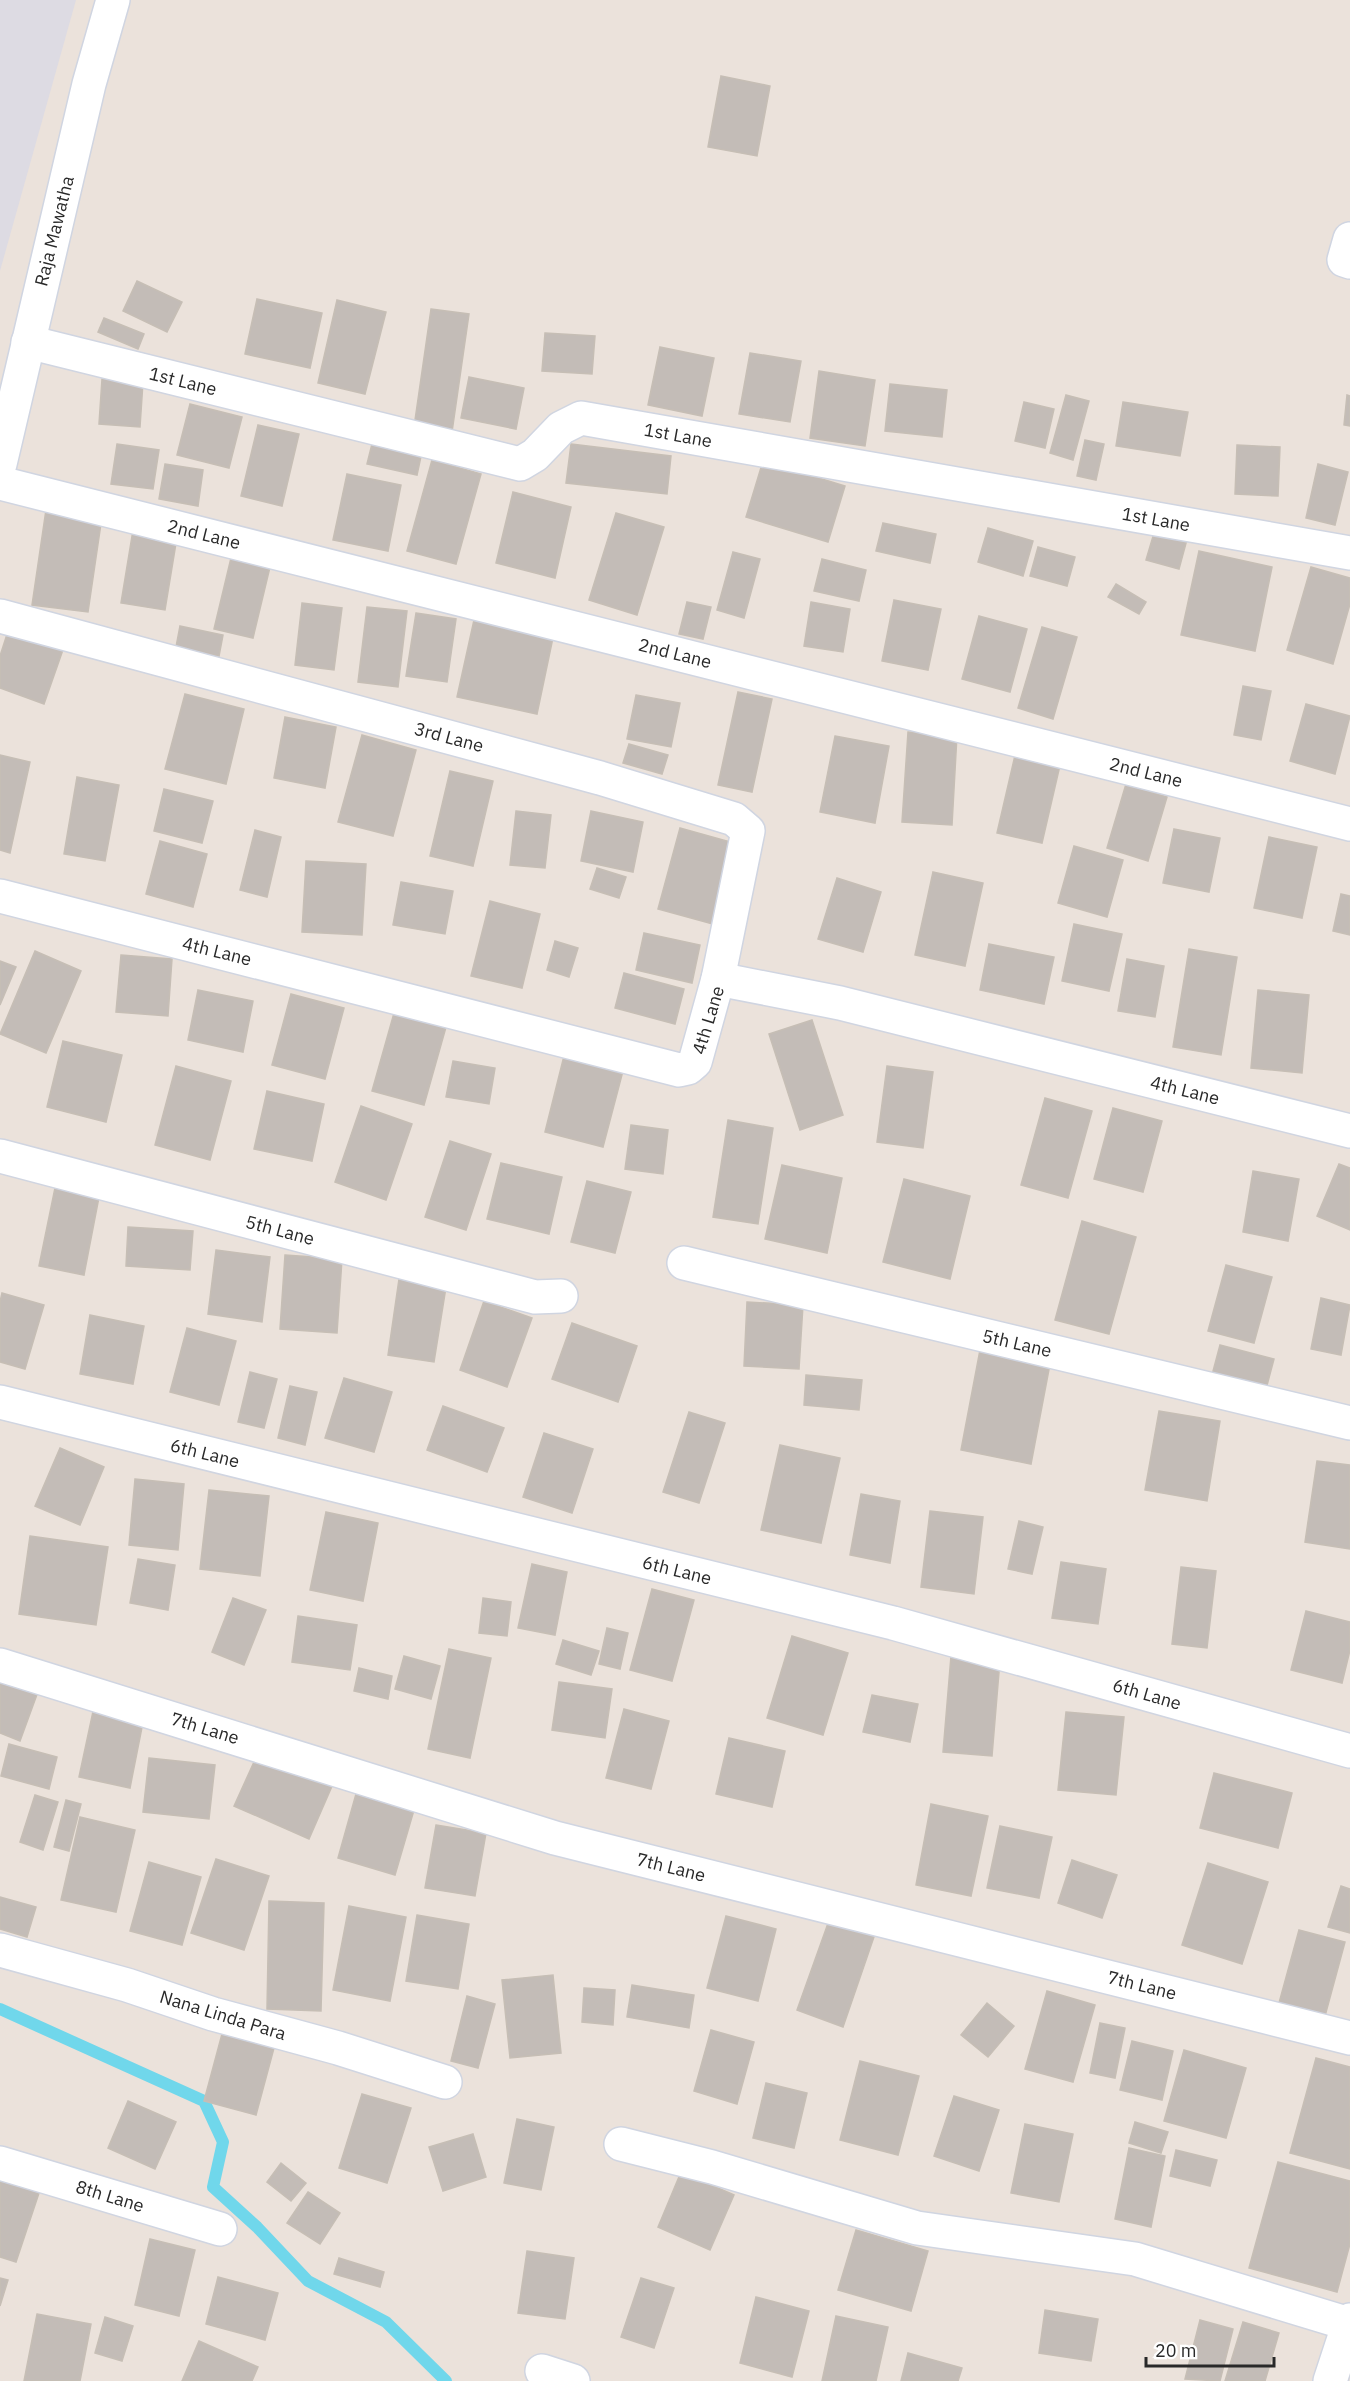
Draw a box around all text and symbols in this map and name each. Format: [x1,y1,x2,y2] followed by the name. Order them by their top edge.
[29,173,79,289] street label: Raja Mawatha
[147,362,219,400] street label: 1st Lane
[642,418,714,452] street label: 1st Lane
[1120,502,1192,536] street label: 1st Lane
[165,514,243,554] street label: 2nd Lane
[636,633,714,673] street label: 2nd Lane
[412,717,486,757] street label: 3rd Lane
[1107,752,1185,792] street label: 2nd Lane
[180,931,254,971] street label: 4th Lane
[687,983,729,1057] street label: 4th Lane
[1148,1070,1222,1110] street label: 4th Lane
[243,1210,317,1250] street label: 5th Lane
[980,1324,1054,1362] street label: 5th Lane
[168,1433,242,1473] street label: 6th Lane
[640,1550,714,1590] street label: 6th Lane
[1110,1673,1184,1715] street label: 6th Lane
[168,1707,242,1749] street label: 7th Lane
[634,1847,708,1887] street label: 7th Lane
[1105,1965,1179,2005] street label: 7th Lane
[157,1985,289,2045] street label: Nana Linda Para
[73,2175,147,2217] street label: 8th Lane
[1146,2330,1274,2368] scale bar
[1155,2339,1197,2362] text: 20 m

